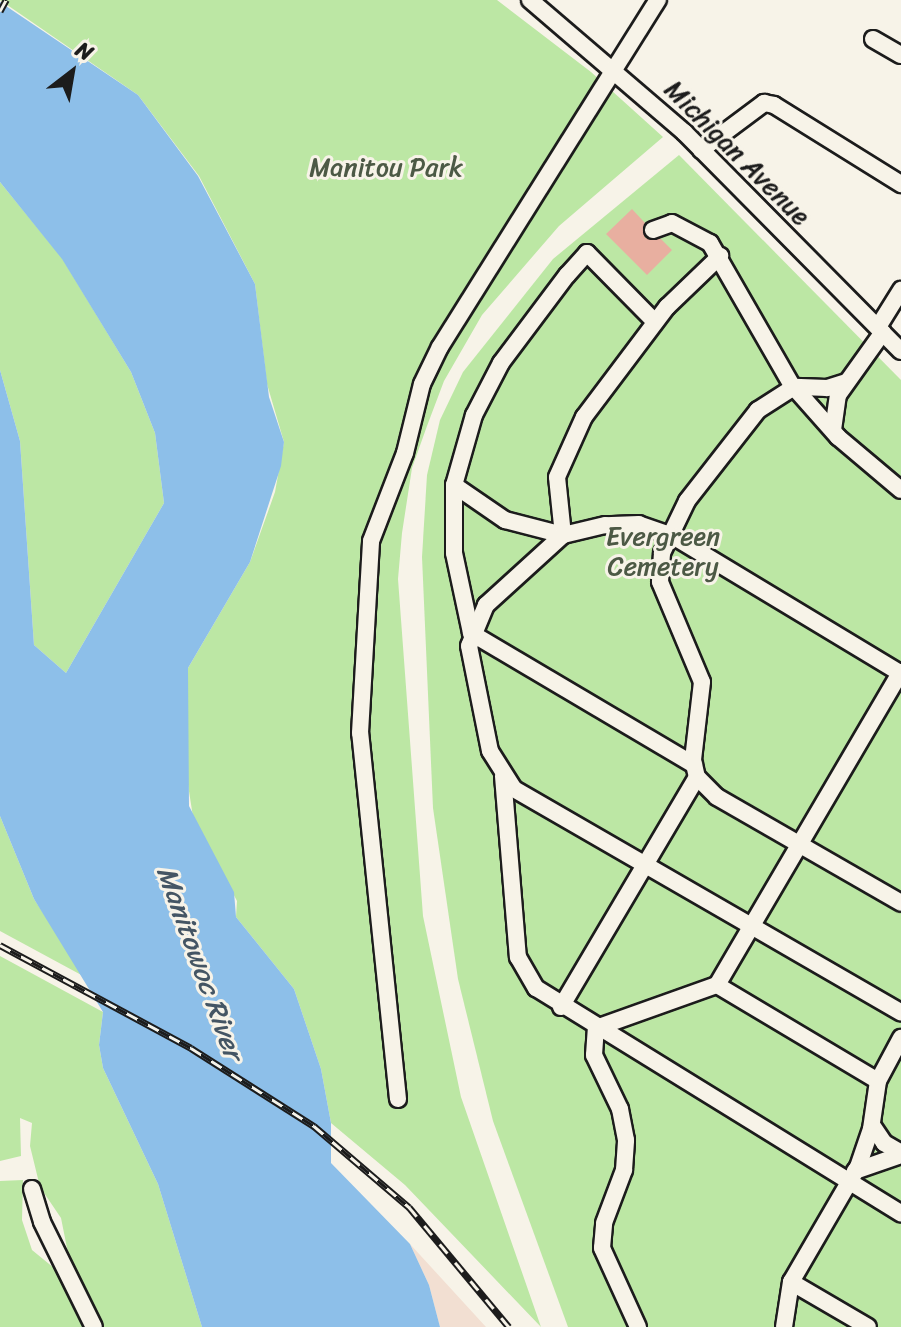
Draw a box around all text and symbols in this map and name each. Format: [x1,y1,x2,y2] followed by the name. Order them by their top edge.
[68,30,101,72] text: N
[32,32,112,112] north arrow
[658,74,816,232] street label: Michigan Avenue
[309,152,463,184] park label: Manitou Park
[606,521,720,582] park label: Evergreen Cemetery
[149,861,251,1065] water label: Manitowoc River

